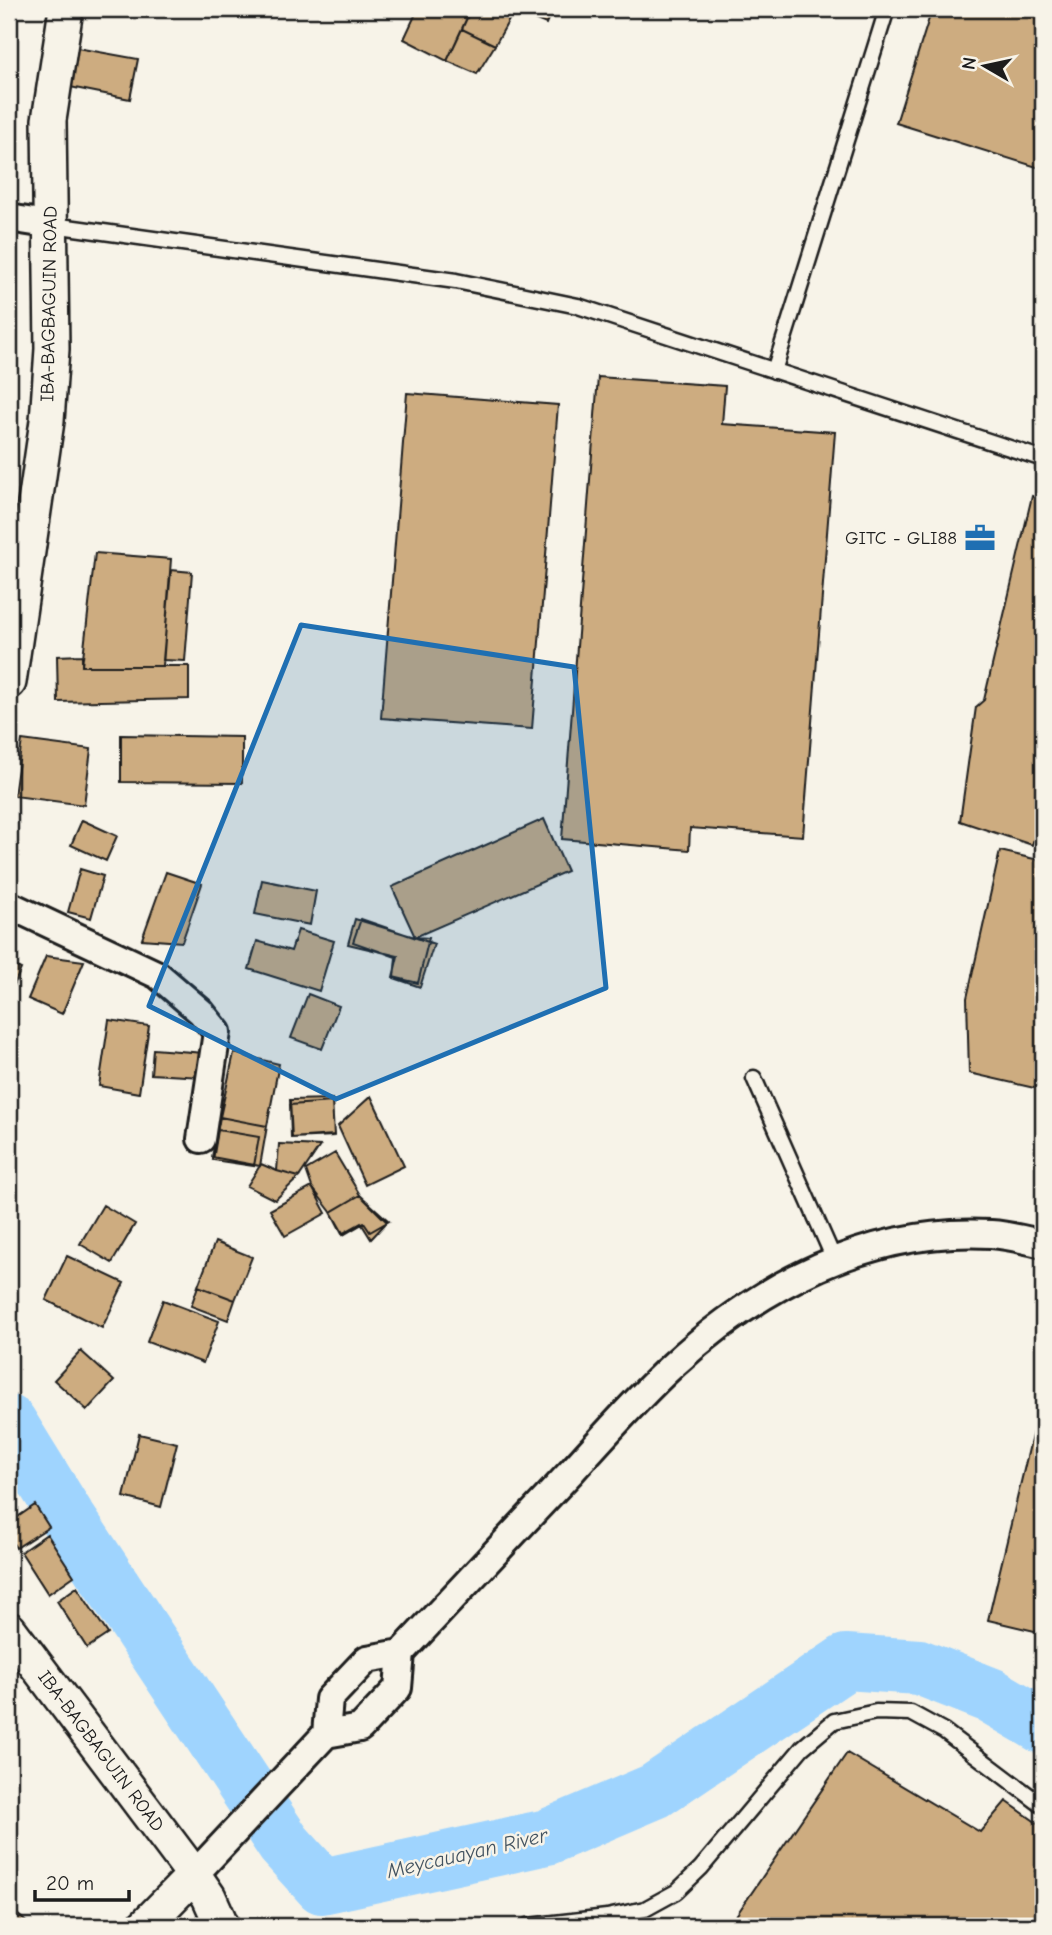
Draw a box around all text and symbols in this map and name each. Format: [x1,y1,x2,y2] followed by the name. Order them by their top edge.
[950,32,1020,102] north arrow
[957,56,981,71] text: N
[36,206,62,402] street label: IBA-BAGBAGUIN ROAD
[963,521,997,555] office icon: GITC - GLI88
[845,527,957,549] place label: GITC - GLI88
[33,1666,169,1836] street label: IBA-BAGBAGUIN ROAD
[383,1822,551,1883] water label: Meycauayan River
[35,1858,130,1902] scale bar
[46,1871,94,1895] text: 20 m

